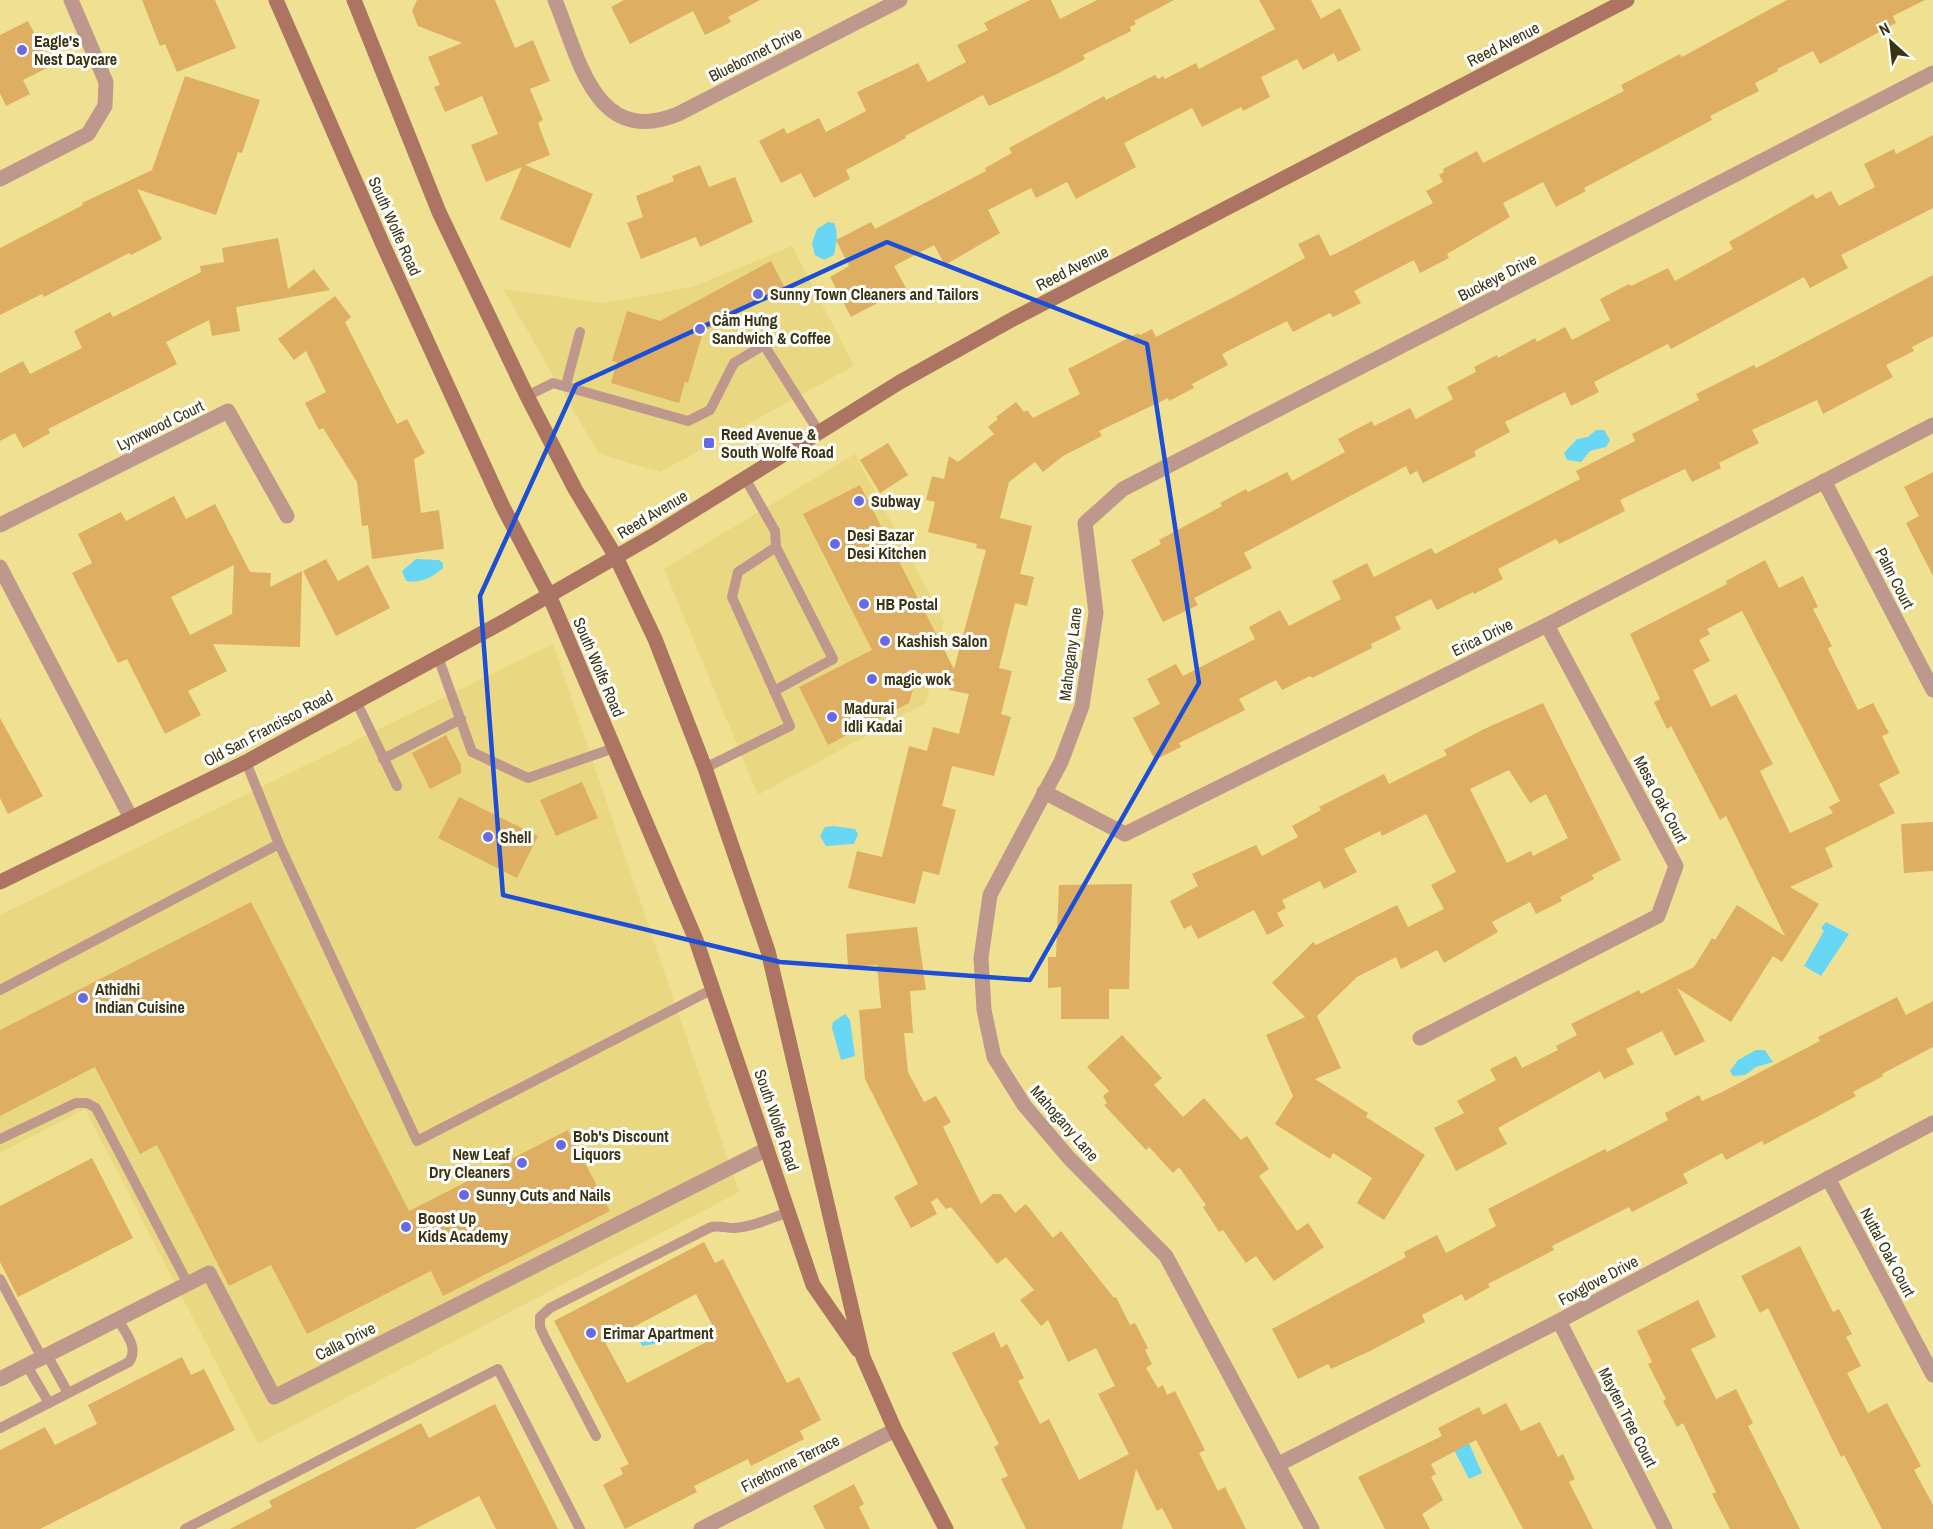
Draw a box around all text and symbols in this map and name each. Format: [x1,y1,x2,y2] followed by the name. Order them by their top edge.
[1861,12,1921,72] north arrow
[1463,16,1543,72] street label: Reed Avenue
[1875,17,1893,41] text: N
[705,21,805,87] street label: Bluebonnet Drive
[34,30,117,70] place label: Eagle's Nest Daycare
[15,43,29,57] marker: Eagle's Nest Daycare
[363,173,427,279] street label: South Wolfe Road
[1032,240,1112,296] street label: Reed Avenue
[1454,248,1540,306] street label: Buckeye Drive
[770,283,979,305] place label: Sunny Town Cleaners and Tailors
[751,287,765,301] marker: Sunny Town Cleaners and Tailors
[712,309,831,349] place label: Cẩm Hưng Sandwich & Coffee
[693,322,707,336] marker: Cẩm Hưng Sandwich & Coffee
[113,394,208,456] street label: Lynxwood Court
[721,423,834,463] place label: Reed Avenue & South Wolfe Road
[702,436,716,450] marker: Reed Avenue & South Wolfe Road
[613,484,691,544] street label: Reed Avenue
[871,490,921,512] place label: Subway
[852,494,866,508] marker: Subway
[847,524,926,564] place label: Desi Bazar Desi Kitchen
[828,537,842,551] marker: Desi Bazar Desi Kitchen
[1870,544,1920,613] street label: Palm Court
[876,593,938,615] place label: HB Postal
[857,597,871,611] marker: HB Postal
[1053,606,1087,702] street label: Mahogany Lane
[1448,613,1516,661] street label: Erica Drive
[568,614,630,720] street label: South Wolfe Road
[897,630,987,652] place label: Kashish Salon
[878,634,892,648] marker: Kashish Salon
[884,668,952,690] place label: magic wok
[865,672,879,686] marker: magic wok
[199,685,337,771] street label: Old San Francisco Road
[844,697,902,737] place label: Madurai Idli Kadai
[825,710,839,724] marker: Madurai Idli Kadai
[1629,752,1693,847] street label: Mesa Oak Court
[500,826,531,848] place label: Shell
[481,830,495,844] marker: Shell
[95,978,185,1018] place label: Athidhi Indian Cuisine
[76,991,90,1005] marker: Athidhi Indian Cuisine
[749,1066,805,1174] street label: South Wolfe Road
[1026,1080,1104,1166] street label: Mahogany Lane
[573,1125,669,1165] place label: Bob's Discount Liquors
[554,1138,568,1152] marker: Bob's Discount Liquors
[429,1143,511,1183] place label: New Leaf Dry Cleaners
[515,1156,529,1170] marker: New Leaf Dry Cleaners
[476,1184,611,1206] place label: Sunny Cuts and Nails
[457,1188,471,1202] marker: Sunny Cuts and Nails
[1855,1204,1921,1301] street label: Nuttal Oak Court
[418,1207,509,1247] place label: Boost Up Kids Academy
[399,1220,413,1234] marker: Boost Up Kids Academy
[1554,1250,1642,1310] street label: Foxglove Drive
[311,1316,379,1366] street label: Calla Drive
[603,1322,714,1344] place label: Erimar Apartment
[584,1326,598,1340] marker: Erimar Apartment
[1594,1364,1663,1471] street label: Mayten Tree Court
[737,1429,843,1497] street label: Firethorne Terrace

